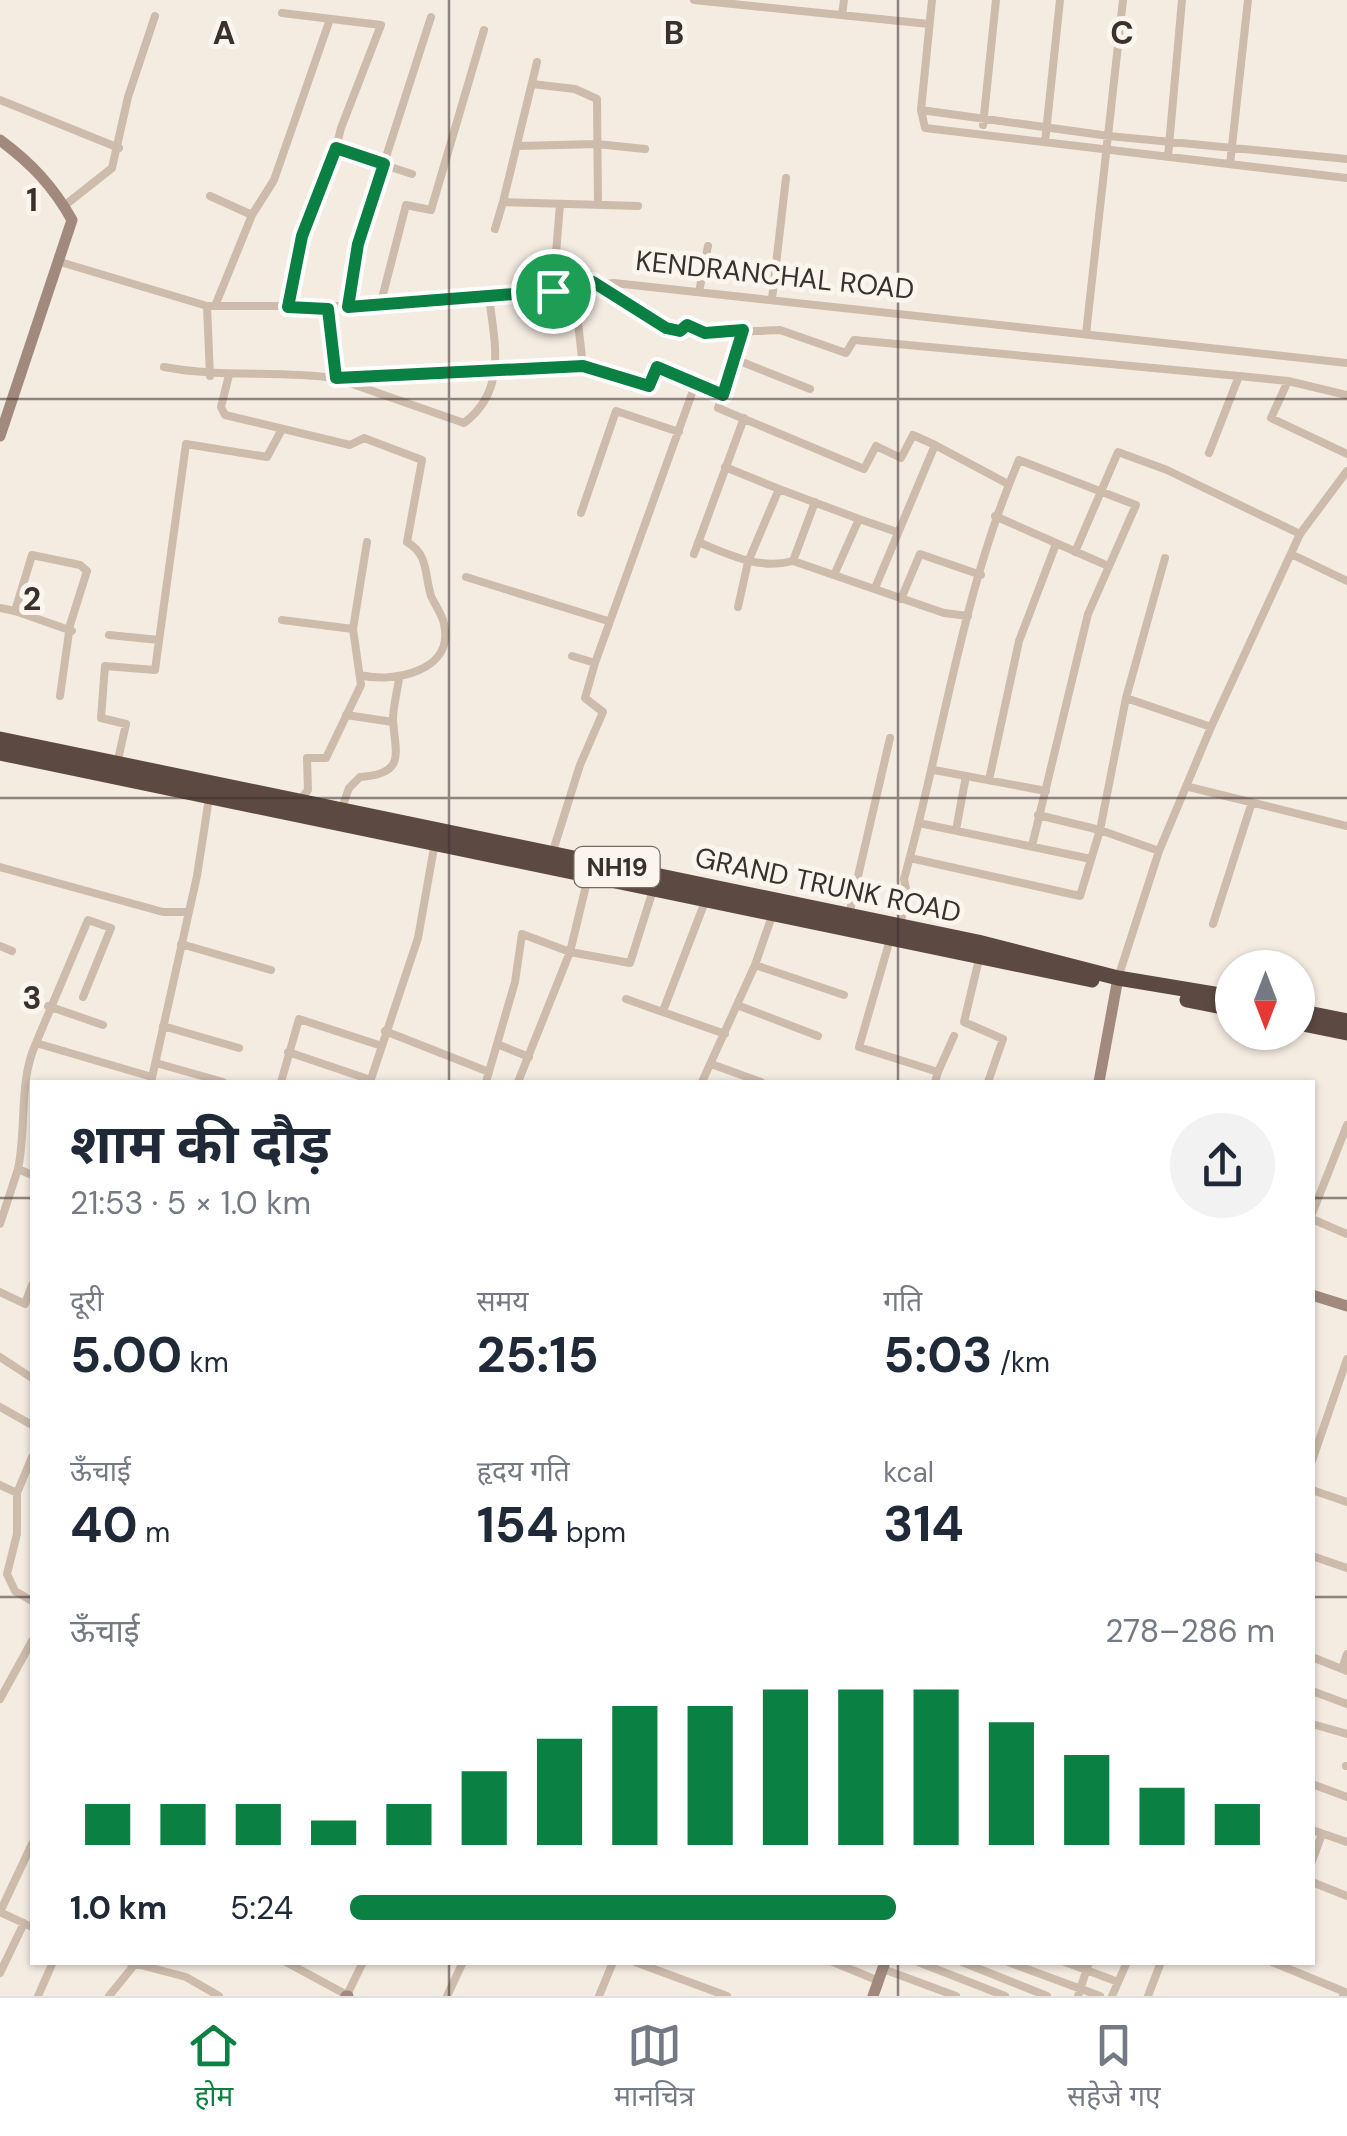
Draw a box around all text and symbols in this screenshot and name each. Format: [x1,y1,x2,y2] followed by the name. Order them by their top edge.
[213,12,235,54] text: A
[664,12,684,54] text: B
[1110,12,1134,54] text: C
[26,179,38,221] text: 1
[634,242,916,308] street label: KENDRANCHAL ROAD
[511,249,596,334] pin
[526,264,581,319] icon: arrive
[23,578,41,620] text: 2
[692,839,964,931] street label: GRAND TRUNK ROAD
[574,847,660,887] road number: NH19
[1215,950,1315,1050] north arrow
[1215,950,1315,1050] map controls
[22,977,42,1019] text: 3
[70,1108,330,1180] text: शाम की दौड़
[1170,1113,1275,1218] button: share
[70,1182,311,1224] text: 21:53 · 5 × 1.0 km
[70,1283,104,1320] text: दूरी
[477,1283,529,1320] text: समय
[883,1283,922,1320] text: गति
[70,1322,182,1388] text: 5.00
[477,1322,599,1388] text: 25:15
[883,1322,992,1388] text: 5:03
[182,1344,229,1381] text: km
[992,1344,1050,1381] text: /km
[70,1453,131,1490] text: ऊँचाई
[477,1453,570,1490] text: हृदय गति
[883,1454,934,1491] text: kcal
[883,1491,964,1557] text: 314
[70,1492,138,1558] text: 40
[477,1492,558,1558] text: 154
[138,1514,170,1551] text: m
[558,1514,626,1551] text: bpm
[70,1610,139,1652] text: ऊँचाई
[1105,1610,1275,1652] text: 278–286 m
[70,1887,167,1929] text: 1.0 km
[230,1887,293,1929] text: 5:24
[186,2018,241,2117] tab: होम
[614,2018,694,2117] tab: मानचित्र
[1067,2018,1161,2117] tab: सहेजे गए

